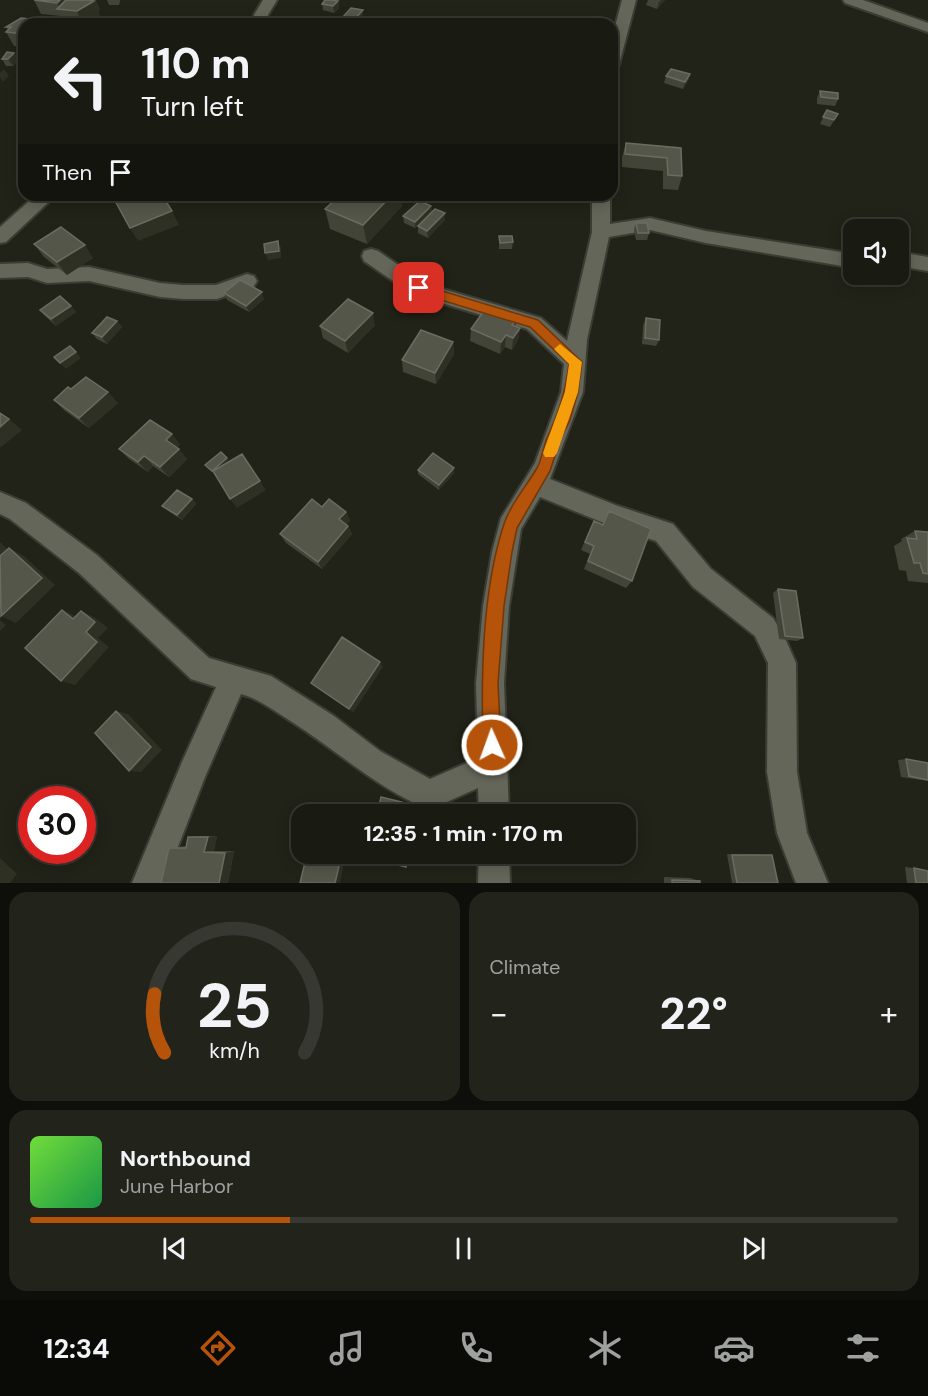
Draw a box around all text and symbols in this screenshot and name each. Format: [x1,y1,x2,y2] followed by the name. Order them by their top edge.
[141,36,251,91] text: 110 m
[42,42,120,120] icon: left
[141,89,244,124] text: Turn left
[104,156,137,189] icon: arrive
[42,158,92,187] text: Then
[843,219,909,285] map controls
[843,219,909,285] button: sound
[393,262,444,313] pin
[402,271,435,304] icon: arrive
[460,713,524,777] position arrow
[18,786,96,864] speed limit sign: 30
[364,819,563,848] text: 12:35 · 1 min · 170 m
[490,954,560,980] text: Climate
[197,965,272,1046] text: 25
[660,984,728,1043] text: 22°
[490,992,508,1035] text: −
[880,992,898,1035] text: +
[209,1038,260,1066] text: km/h
[120,1144,251,1173] text: Northbound
[120,1173,233,1199] text: June Harbor
[158,1232,191,1265] icon: previous
[447,1232,480,1265] icon: pause
[737,1232,770,1265] icon: next
[197,1327,239,1369] icon: directions
[326,1327,368,1369] icon: music
[455,1327,497,1369] icon: phone
[584,1327,626,1369] icon: climate
[713,1327,755,1369] icon: car
[842,1327,884,1369] icon: filters
[44,1331,110,1366] text: 12:34

